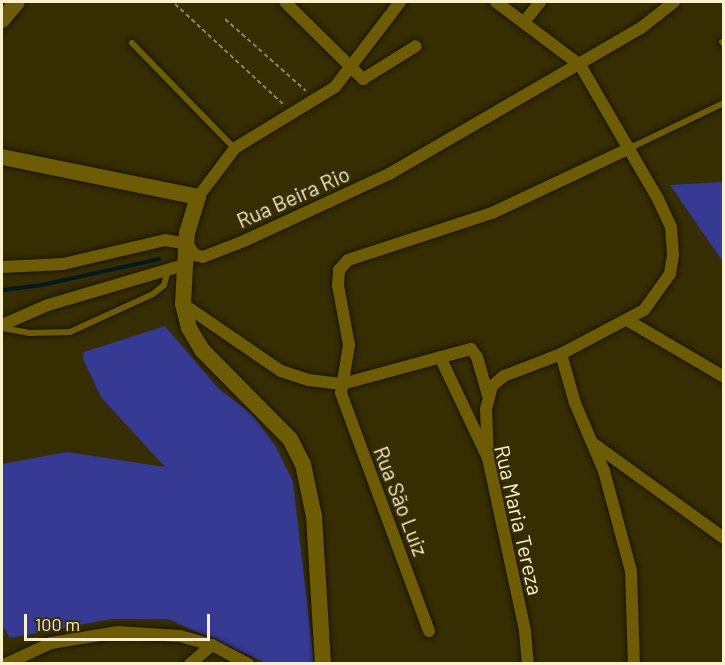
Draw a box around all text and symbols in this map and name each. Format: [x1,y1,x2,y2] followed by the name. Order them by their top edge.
[233,161,353,233] street label: Rua Beira Rio
[369,443,433,559] street label: Rua São Luiz
[489,443,549,597] street label: Rua Maria Tereza
[27,602,213,640] scale bar
[35,613,80,635] text: 100 m

